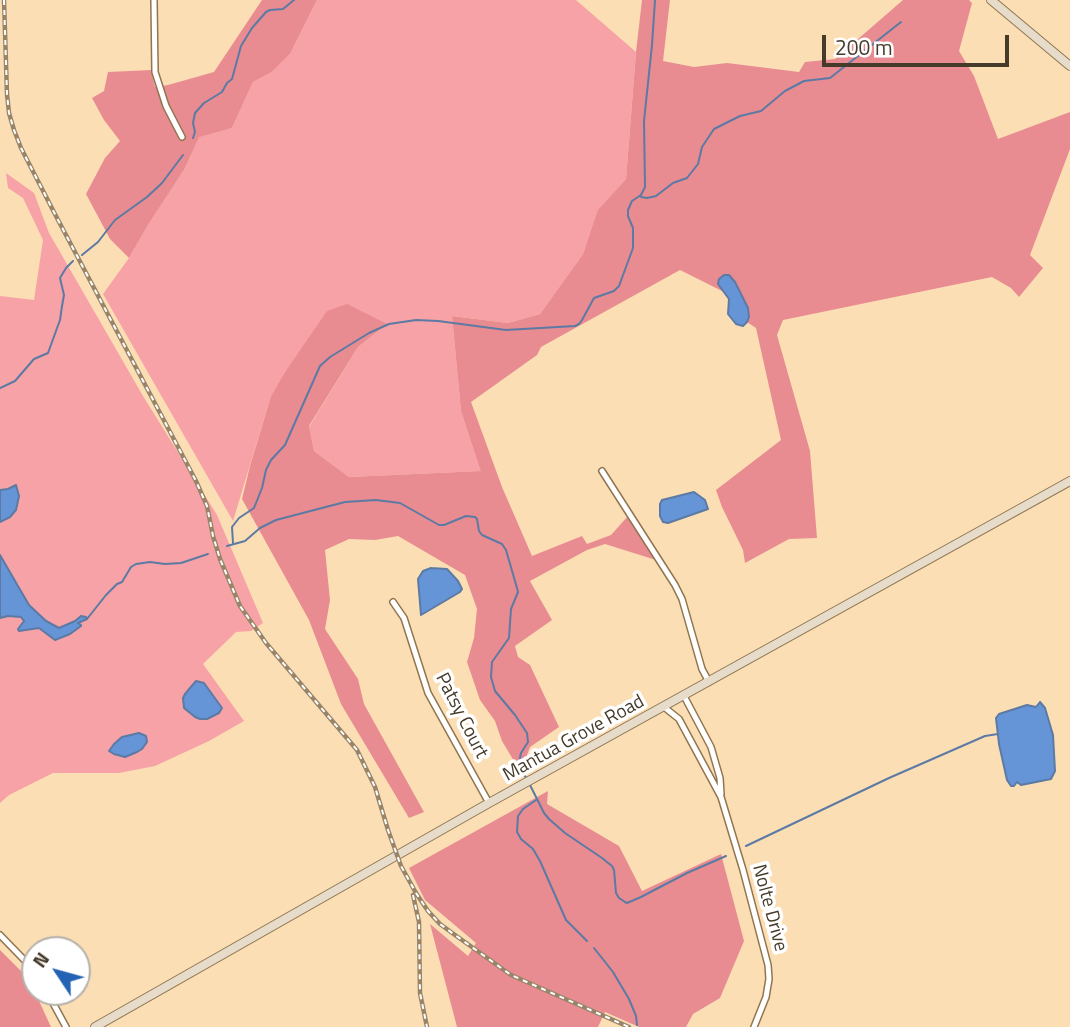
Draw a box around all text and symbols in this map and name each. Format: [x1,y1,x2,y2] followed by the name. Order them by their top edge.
[825,21,1012,65] scale bar
[835,31,892,63] text: 200 m
[430,669,492,763] street label: Patsy Court
[499,691,649,787] street label: Mantua Grove Road
[746,862,792,954] street label: Nolte Drive
[21,936,91,1006] north arrow
[25,946,56,973] text: N

